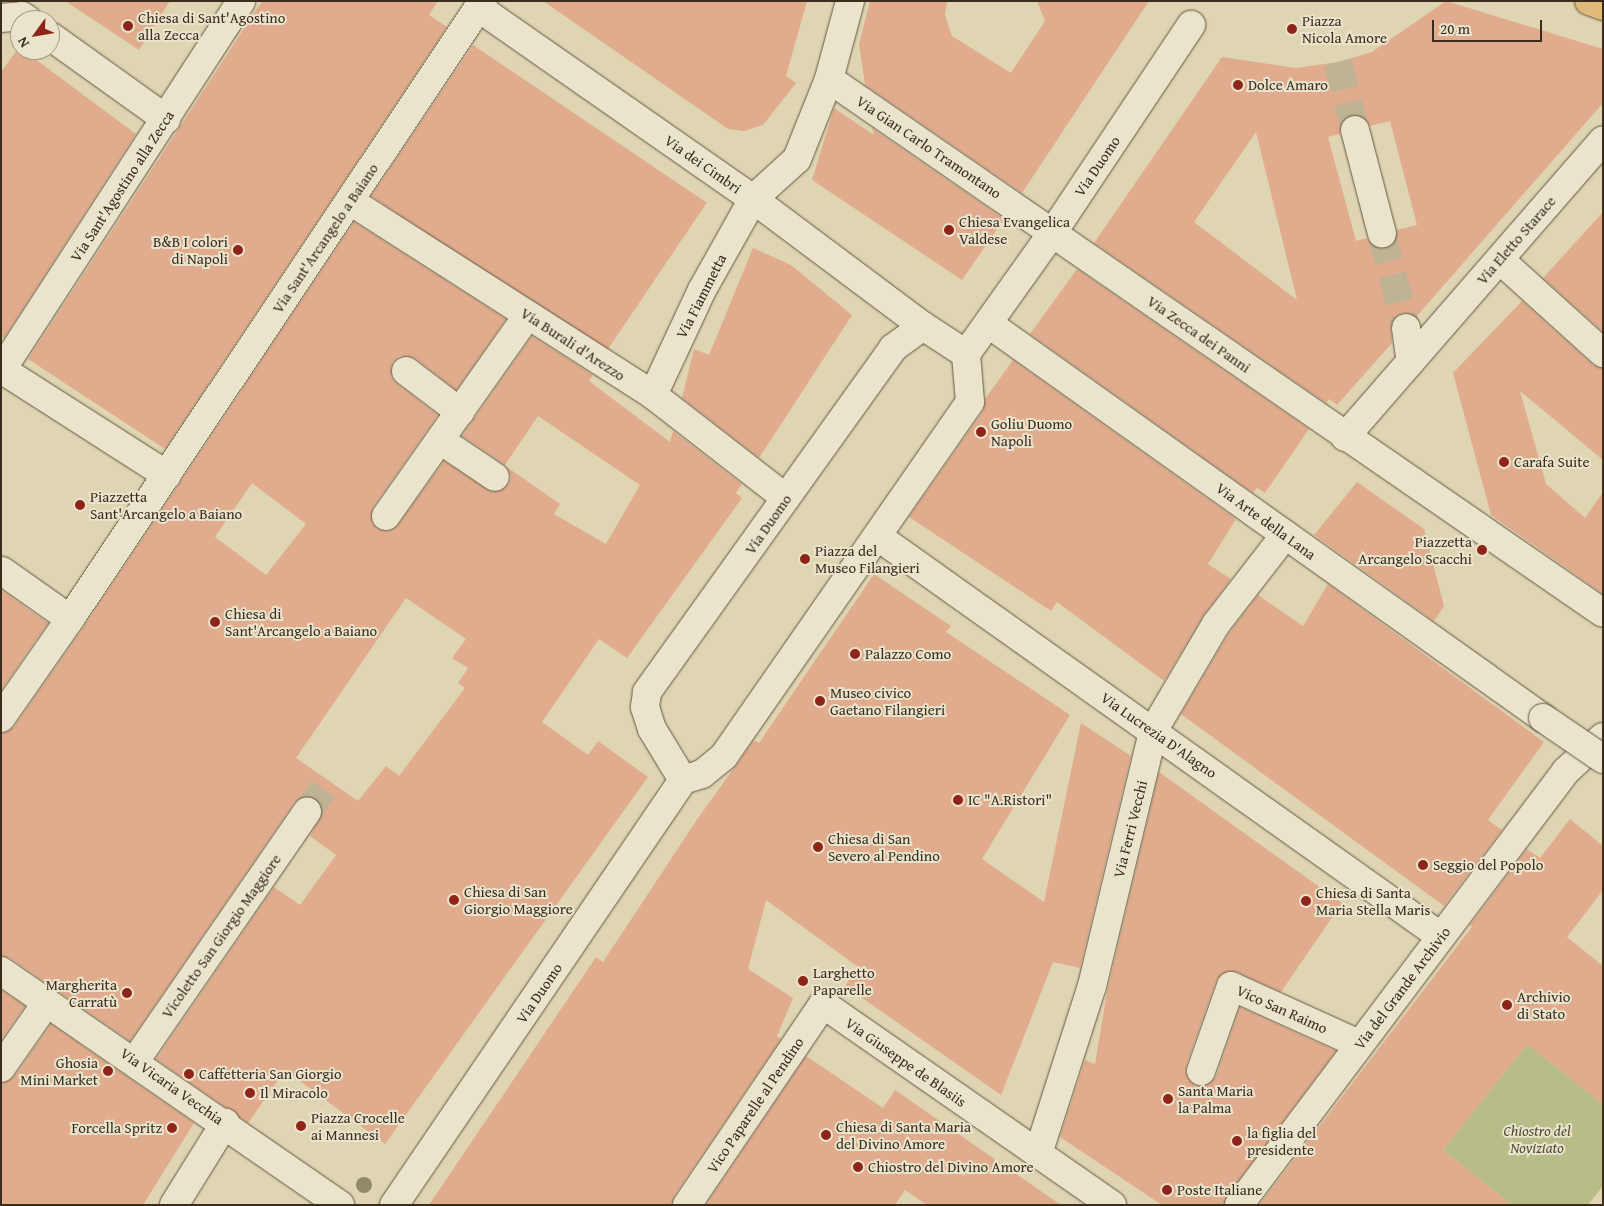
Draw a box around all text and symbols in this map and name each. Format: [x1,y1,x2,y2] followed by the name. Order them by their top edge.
[138,8,285,43] place label: Chiesa di Sant'Agostino alla Zecca
[10,10,60,60] north arrow
[1434,10,1544,42] scale bar
[1302,11,1387,46] place label: Piazza Nicola Amore
[1440,18,1470,39] text: 20 m
[122,20,134,32] marker: Chiesa di Sant'Agostino alla Zecca
[1286,23,1298,35] marker: Piazza Nicola Amore
[12,33,34,52] text: N
[1248,76,1328,94] place label: Dolce Amaro
[1232,79,1244,91] marker: Dolce Amaro
[853,92,1005,202] street label: Via Gian Carlo Tramontano
[66,107,178,265] street label: Via Sant'Agostino alla Zecca
[661,131,745,197] street label: Via dei Cimbri
[1070,132,1124,200] street label: Via Duomo
[268,160,382,316] street label: Via Sant'Arcangelo a Baiano
[1473,192,1559,288] street label: Via Eletto Starace
[959,212,1070,247] place label: Chiesa Evangelica Valdese
[943,224,955,236] marker: Chiesa Evangelica Valdese
[153,232,228,267] place label: B&B I colori di Napoli
[232,244,244,256] marker: B&B I colori di Napoli
[672,251,730,341] street label: Via Fiammetta
[1144,292,1254,376] street label: Via Zecca dei Panni
[518,304,628,384] street label: Via Burali d'Arezzo
[991,414,1072,449] place label: Goliu Duomo Napoli
[975,426,987,438] marker: Goliu Duomo Napoli
[1514,453,1590,471] place label: Carafa Suite
[1498,456,1510,468] marker: Carafa Suite
[1213,479,1319,563] street label: Via Arte della Lana
[90,487,242,522] place label: Piazzetta Sant'Arcangelo a Baiano
[741,490,795,558] street label: Via Duomo
[74,499,86,511] marker: Piazzetta Sant'Arcangelo a Baiano
[1358,532,1472,567] place label: Piazzetta Arcangelo Scacchi
[815,541,920,576] place label: Piazza del Museo Filangieri
[1476,544,1488,556] marker: Piazzetta Arcangelo Scacchi
[799,553,811,565] marker: Piazza del Museo Filangieri
[225,604,377,639] place label: Chiesa di Sant'Arcangelo a Baiano
[209,616,221,628] marker: Chiesa di Sant'Arcangelo a Baiano
[865,645,951,663] place label: Palazzo Como
[849,648,861,660] marker: Palazzo Como
[830,683,945,718] place label: Museo civico Gaetano Filangieri
[1097,688,1221,782] street label: Via Lucrezia D'Alagno
[814,695,826,707] marker: Museo civico Gaetano Filangieri
[1109,778,1151,880] street label: Via Ferri Vecchi
[968,791,1052,809] place label: IC "A.Ristori"
[952,794,964,806] marker: IC "A.Ristori"
[828,829,940,864] place label: Chiesa di San Severo al Pendino
[812,841,824,853] marker: Chiesa di San Severo al Pendino
[157,851,285,1021] street label: Vicoletto San Giorgio Maggiore
[1433,856,1543,874] place label: Seggio del Popolo
[1417,859,1429,871] marker: Seggio del Popolo
[464,882,573,917] place label: Chiesa di San Giorgio Maggiore
[1316,883,1430,918] place label: Chiesa di Santa Maria Stella Maris
[448,894,460,906] marker: Chiesa di San Giorgio Maggiore
[1300,895,1312,907] marker: Chiesa di Santa Maria Stella Maris
[1350,923,1454,1053] street label: Via del Grande Archivio
[512,959,566,1027] street label: Via Duomo
[813,963,875,998] place label: Larghetto Paparelle
[46,975,117,1010] place label: Margherita Carratù
[797,975,809,987] marker: Larghetto Paparelle
[1234,981,1330,1037] street label: Vico San Raimo
[121,987,133,999] marker: Margherita Carratù
[1517,987,1570,1022] place label: Archivio di Stato
[1501,999,1513,1011] marker: Archivio di Stato
[842,1013,970,1111] street label: Via Giuseppe de Blasiis
[703,1034,807,1176] street label: Vico Paparelle al Pendino
[117,1044,227,1128] street label: Via Vicaria Vecchia
[20,1053,98,1088] place label: Ghosia Mini Market
[102,1065,114,1077] marker: Ghosia Mini Market
[199,1065,342,1083] place label: Caffetteria San Giorgio
[183,1068,195,1080] marker: Caffetteria San Giorgio
[1178,1081,1253,1116] place label: Santa Maria la Palma
[260,1084,328,1102] place label: Il Miracolo
[244,1087,256,1099] marker: Il Miracolo
[1162,1093,1174,1105] marker: Santa Maria la Palma
[311,1108,405,1143] place label: Piazza Crocelle ai Mannesi
[836,1117,971,1152] place label: Chiesa di Santa Maria del Divino Amore
[71,1119,162,1137] place label: Forcella Spritz
[295,1120,307,1132] marker: Piazza Crocelle ai Mannesi
[1503,1121,1571,1156] park label: Chiostro del Noviziato
[166,1122,178,1134] marker: Forcella Spritz
[1247,1123,1316,1158] place label: la figlia del presidente
[820,1129,832,1141] marker: Chiesa di Santa Maria del Divino Amore
[1231,1135,1243,1147] marker: la figlia del presidente
[868,1158,1034,1176] place label: Chiostro del Divino Amore
[852,1161,864,1173] marker: Chiostro del Divino Amore
[1177,1181,1262,1199] place label: Poste Italiane
[1161,1184,1173,1196] marker: Poste Italiane

